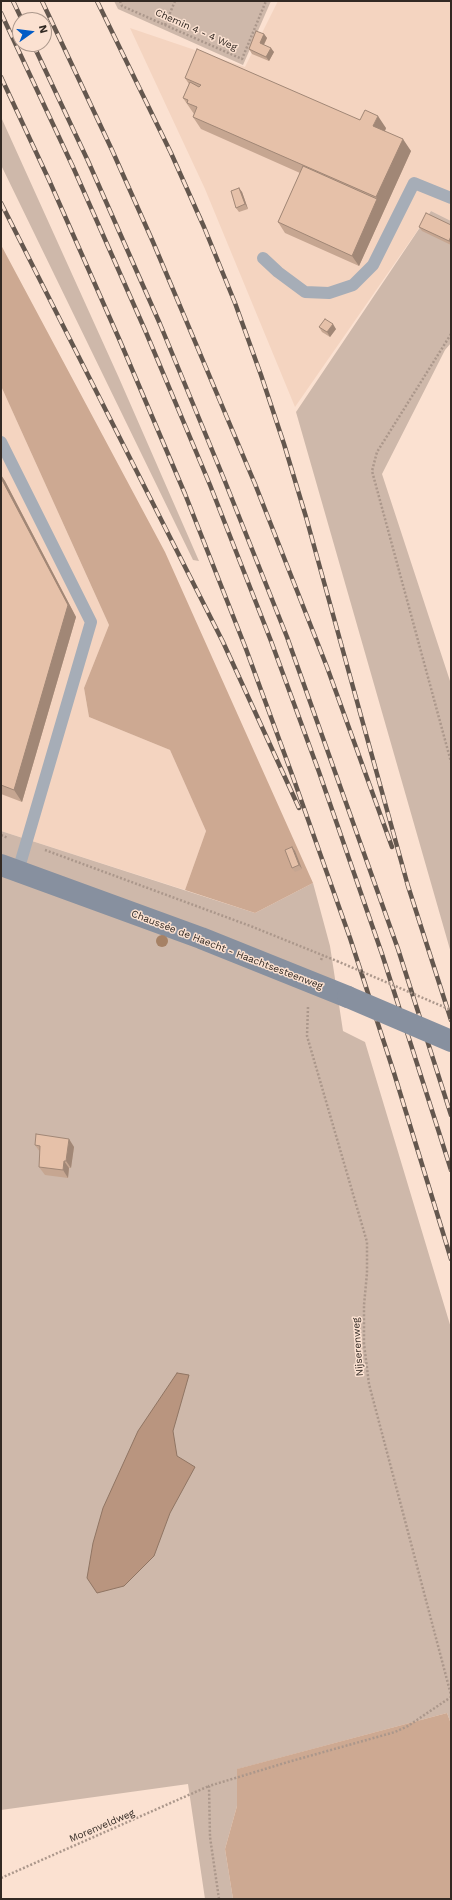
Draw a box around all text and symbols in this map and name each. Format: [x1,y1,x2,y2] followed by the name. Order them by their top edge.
[153,7,239,53] street label: Chemin 4 - 4 Weg
[12,12,52,52] north arrow
[36,24,50,35] text: N
[129,908,325,992] street label: Chaussée de Haecht - Haachtsesteenweg
[350,1317,366,1377] street label: Nijserenweg
[68,1807,136,1845] street label: Morenveldweg

